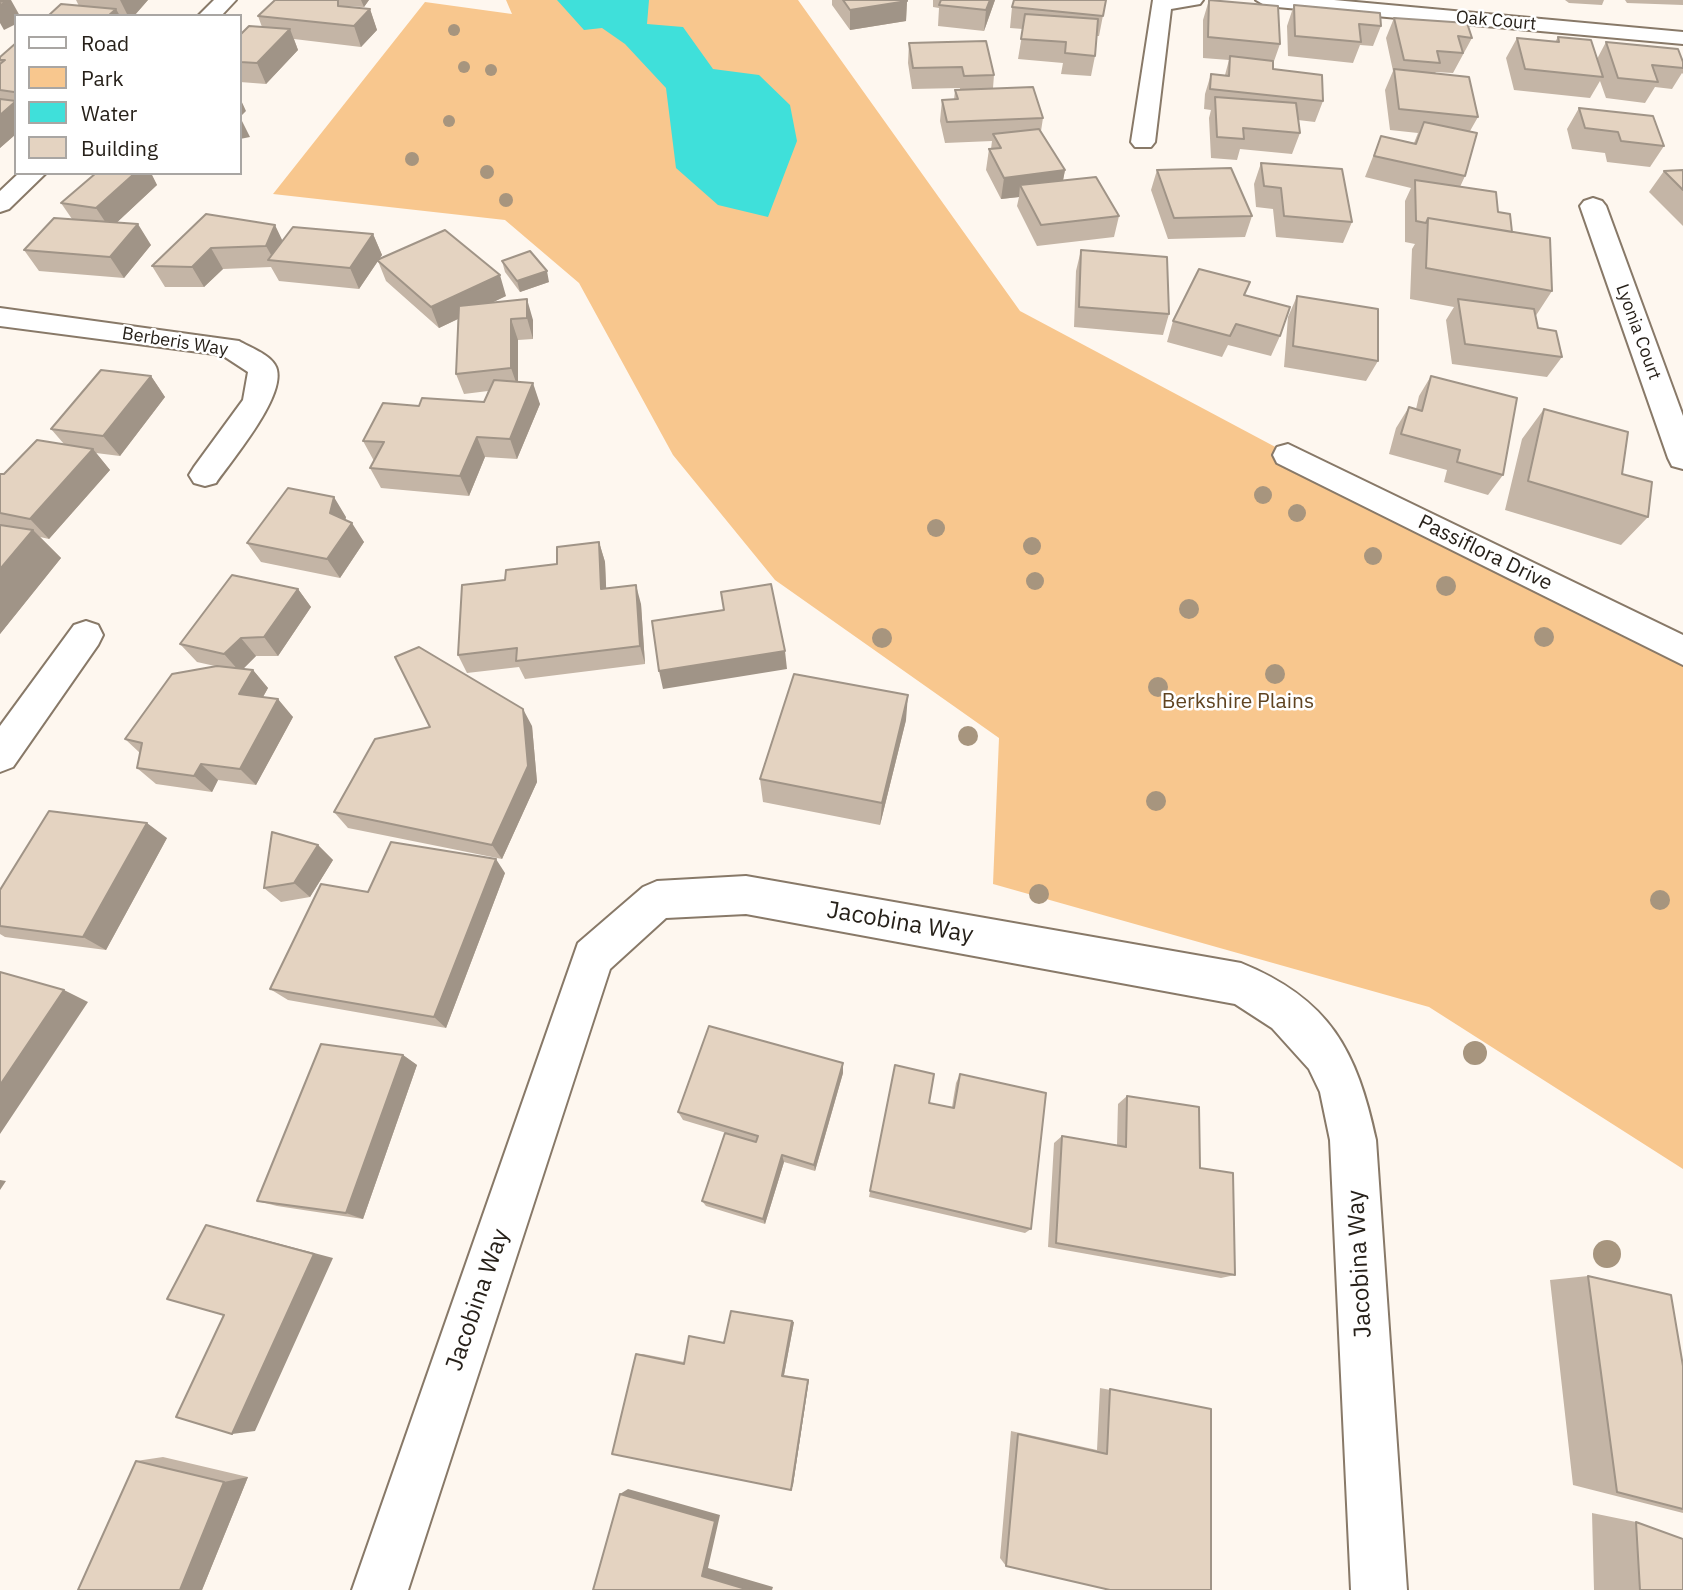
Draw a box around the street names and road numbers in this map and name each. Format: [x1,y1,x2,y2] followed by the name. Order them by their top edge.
[1455,7,1537,35] street label: Oak Court
[1611,281,1665,383] street label: Lyonia Court
[120,323,230,361] street label: Berberis Way
[1414,510,1556,596] street label: Passiflora Drive
[824,896,976,950] street label: Jacobina Way
[1342,1189,1378,1339] street label: Jacobina Way
[440,1225,516,1375] street label: Jacobina Way

